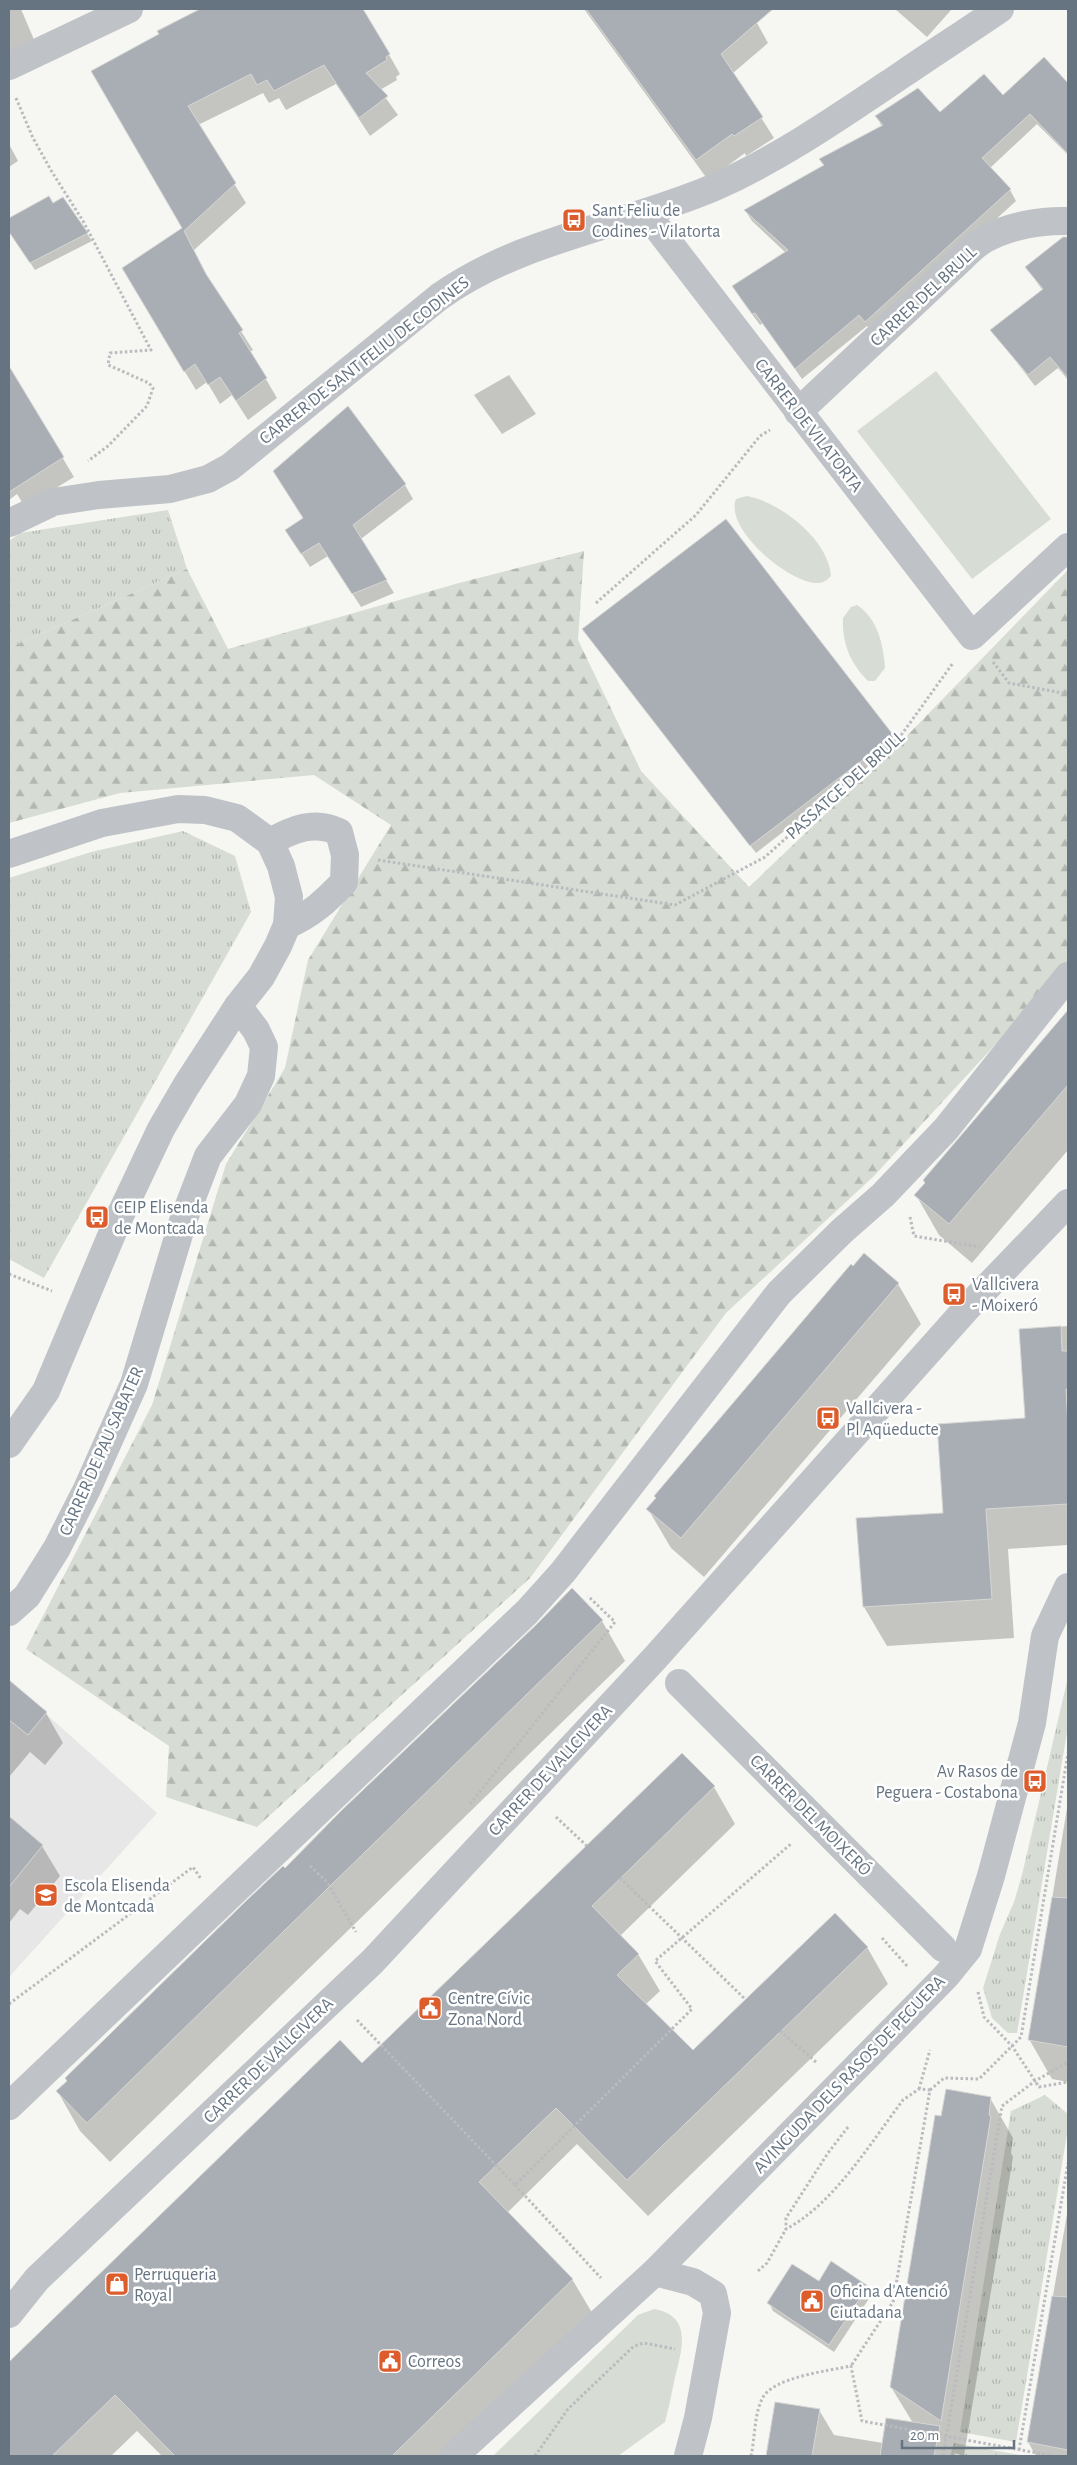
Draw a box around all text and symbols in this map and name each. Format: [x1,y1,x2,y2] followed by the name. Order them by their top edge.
[592,202,721,241] place label: Sant Feliu de Codines - Vilatorta
[561,207,587,233] bus stop icon: Sant Feliu de Codines - Vilatorta
[867,243,981,350] street label: CARRER DEL BRULL
[256,274,473,448] street label: CARRER DE SANT FELIU DE CODINES
[751,356,866,496] street label: CARRER DE VILATORTA
[783,728,909,843] street label: PASSATGE DEL BRULL
[114,1199,209,1238] place label: CEIP Elisenda de Montcada
[84,1204,110,1230] bus stop icon: CEIP Elisenda de Montcada
[972,1276,1039,1315] place label: Vallcivera - Moixeró
[941,1281,967,1307] bus stop icon: Vallcivera - Moixeró
[56,1364,147,1539] street label: CARRER DE PAU SABATER
[846,1400,939,1439] place label: Vallcivera - Pl Aqüeducte
[815,1405,841,1431] bus stop icon: Vallcivera - Pl Aqüeducte
[485,1701,616,1840] street label: CARRER DE VALLCIVERA
[746,1750,876,1880] street label: CARRER DEL MOIXERÓ
[876,1763,1018,1802] place label: Av Rasos de Peguera - Costabona
[1022,1768,1048,1794] bus stop icon: Av Rasos de Peguera - Costabona
[64,1877,170,1916] place label: Escola Elisenda de Montcada
[33,1882,59,1908] school or university icon: Escola Elisenda de Montcada
[751,1972,949,2177] street label: AVINGUDA DELS RASOS DE PEGUERA
[448,1990,530,2029] place label: Centre Cívic Zona Nord
[200,1994,337,2127] street label: CARRER DE VALLCIVERA
[417,1995,443,2021] public building icon: Centre Cívic Zona Nord
[134,2266,217,2305] place label: Perruqueria Royal
[104,2271,130,2297] shop icon: Perruqueria Royal
[830,2283,948,2322] place label: Oficina d'Atenció Ciutadana
[799,2288,825,2314] public building icon: Oficina d'Atenció Ciutadana
[377,2348,403,2374] public building icon: Correos
[408,2353,461,2371] place label: Correos
[902,2418,1014,2450] scale bar
[910,2428,939,2443] text: 20 m

